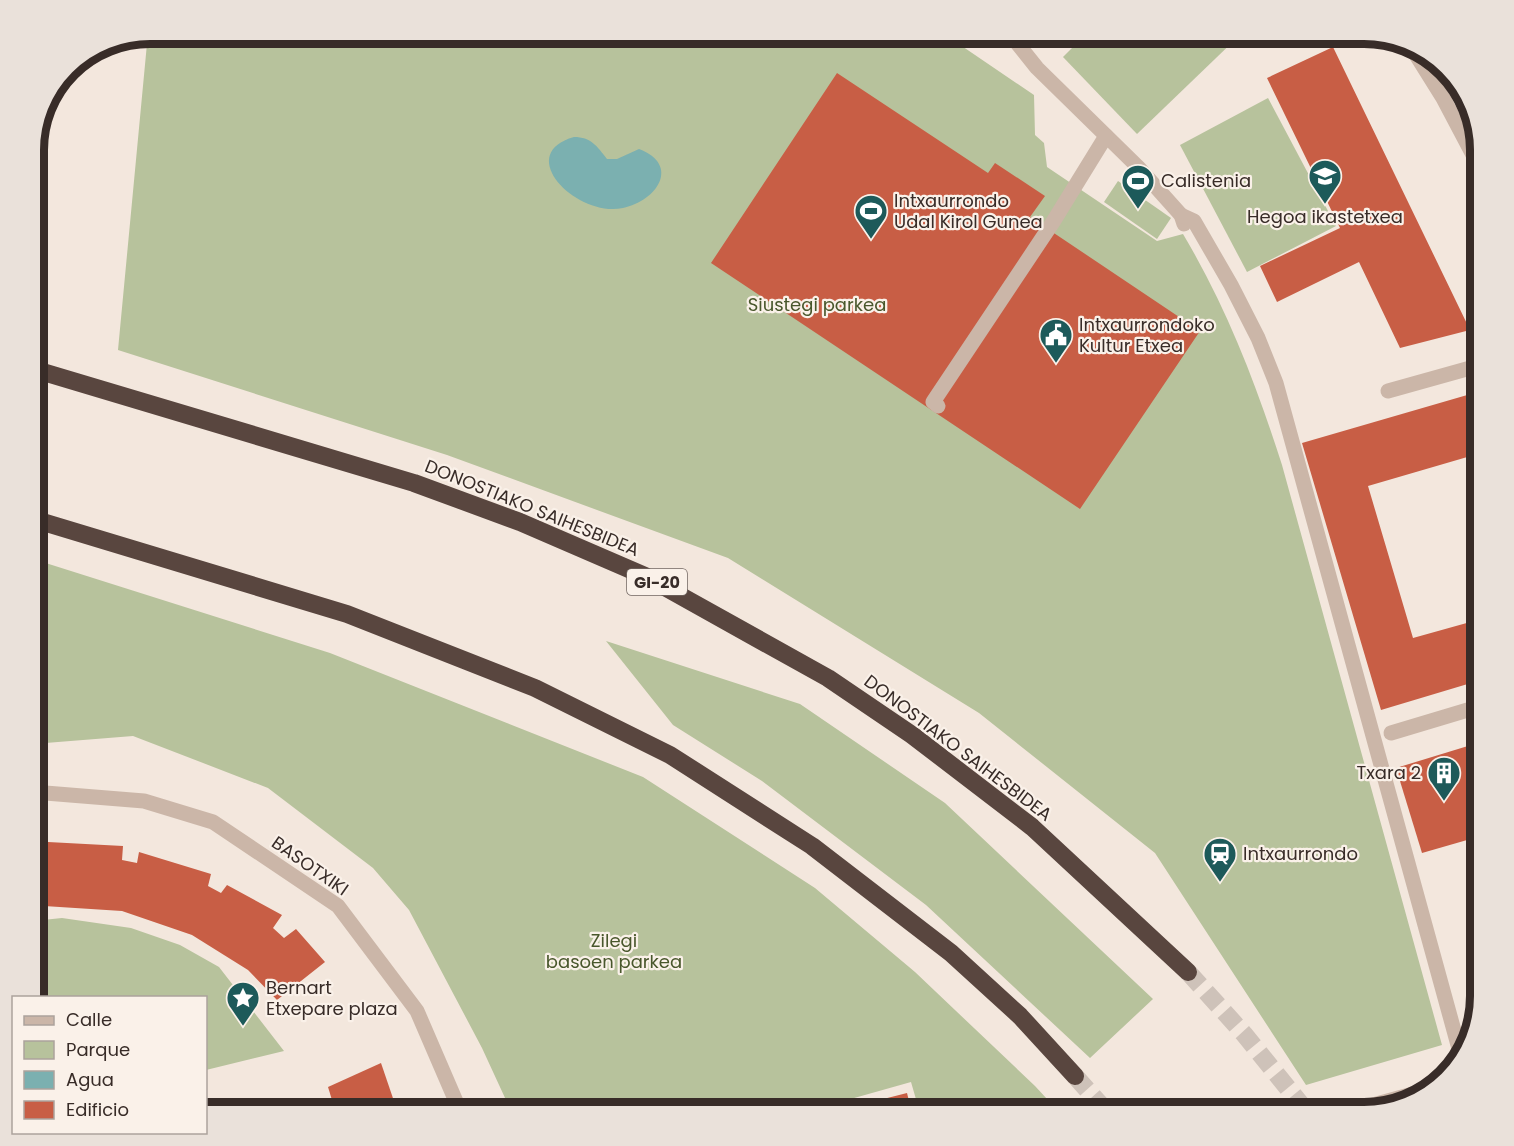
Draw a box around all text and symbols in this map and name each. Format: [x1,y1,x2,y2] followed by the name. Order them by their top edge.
[1307,158,1343,205] school or university icon: Hegoa ikastetxea
[1120,163,1156,210] sports icon: Calistenia
[1161,168,1251,193] place label: Calistenia
[894,188,1043,234] place label: Intxaurrondo Udal Kirol Gunea
[853,193,889,240] sports icon: Intxaurrondo Udal Kirol Gunea
[1247,204,1403,229] place label: Hegoa ikastetxea
[748,292,886,317] park label: Siustegi parkea
[1079,312,1215,358] place label: Intxaurrondoko Kultur Etxea
[1038,317,1074,364] public building icon: Intxaurrondoko Kultur Etxea
[421,453,643,562] street label: DONOSTIAKO SAIHESBIDEA
[627,569,687,595] road number: GI-20
[859,669,1057,827] street label: DONOSTIAKO SAIHESBIDEA
[1426,755,1462,802] building icon: Txara 2
[1356,760,1421,785] place label: Txara 2
[267,830,354,901] street label: BASOTXIKI
[1202,836,1238,883] station icon: Intxaurrondo
[1243,841,1358,866] place label: Intxaurrondo
[546,928,682,974] park label: Zilegi basoen parkea
[266,975,398,1021] place label: Bernart Etxepare plaza
[225,980,261,1027] place icon: Bernart Etxepare plaza
[12,996,207,1134] legend
[66,1007,112,1032] text: Calle
[66,1037,130,1062] text: Parque
[66,1067,114,1092] text: Agua
[66,1097,129,1122] text: Edificio

